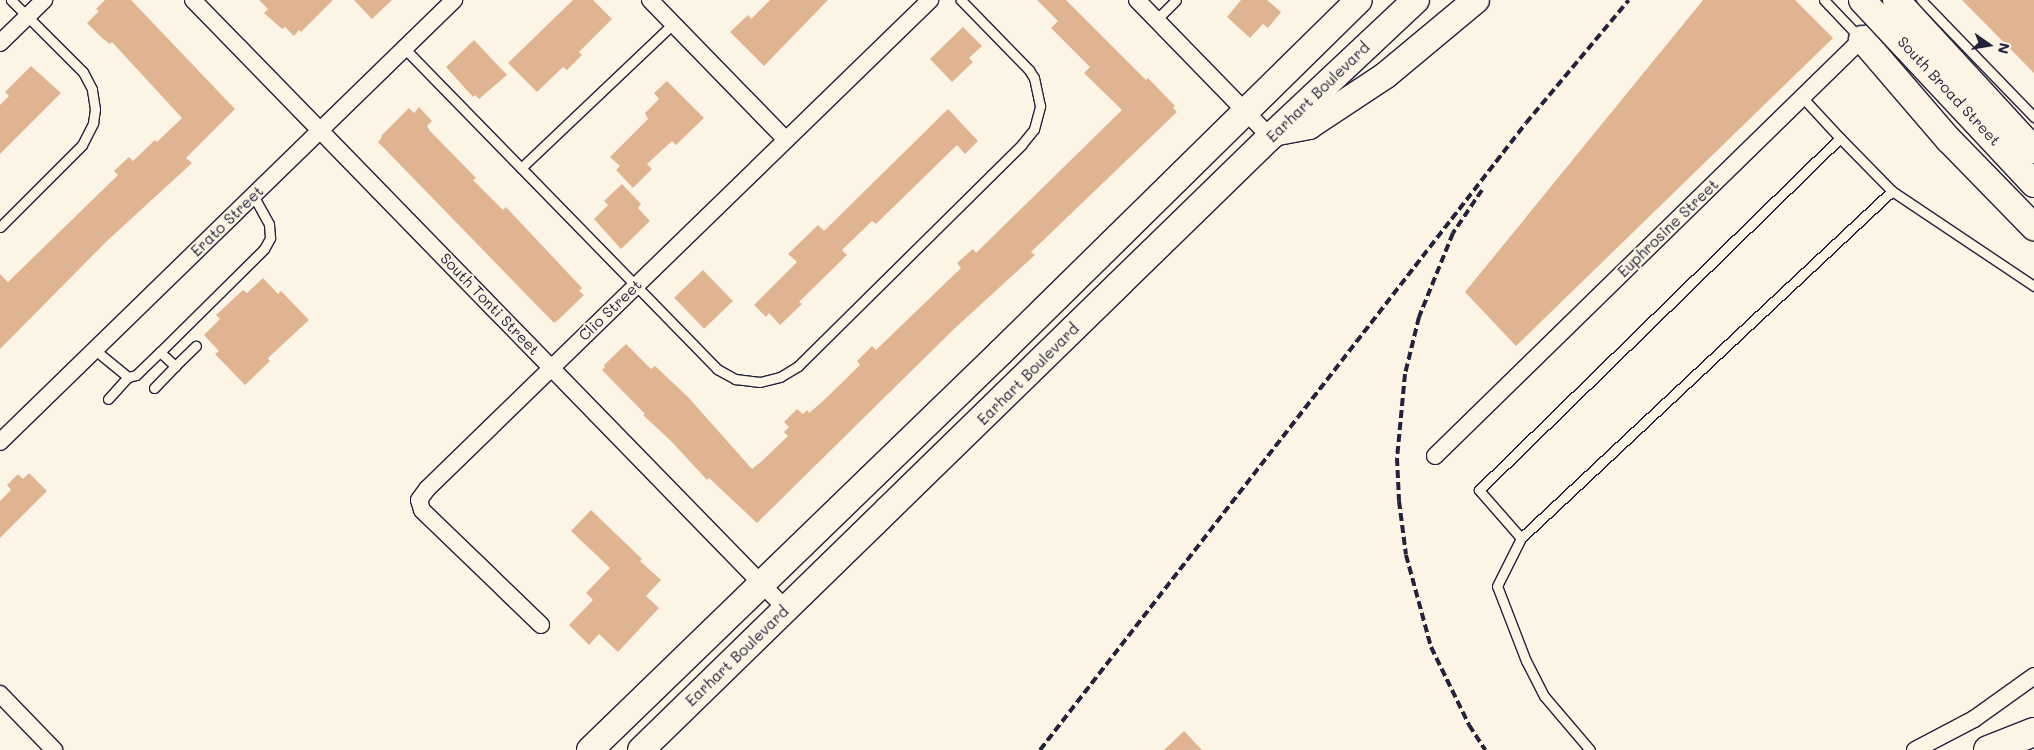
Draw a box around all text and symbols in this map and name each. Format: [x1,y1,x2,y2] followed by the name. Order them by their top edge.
[1964,20,2014,70] north arrow
[1894,33,2004,149] street label: South Broad Street
[1263,38,1373,146] street label: Earhart Boulevard
[1994,41,2015,56] text: N
[1614,175,1722,281] street label: Euphrosine Street
[187,182,267,260] street label: Erato Street
[437,249,543,359] street label: South Tonti Street
[575,276,645,344] street label: Clio Street
[974,320,1082,428] street label: Earhart Boulevard
[682,602,792,710] street label: Earhart Boulevard

